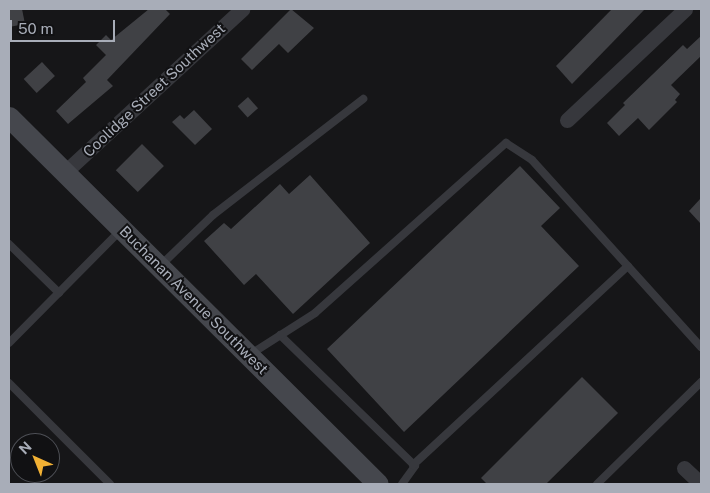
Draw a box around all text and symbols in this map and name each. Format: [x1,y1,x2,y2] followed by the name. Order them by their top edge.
[12,10,118,42] scale bar
[79,19,229,161] street label: Coolidge Street Southwest
[18,20,53,37] text: 50 m
[116,222,272,378] street label: Buchanan Avenue Southwest
[10,433,60,483] north arrow
[16,438,35,457] text: N

